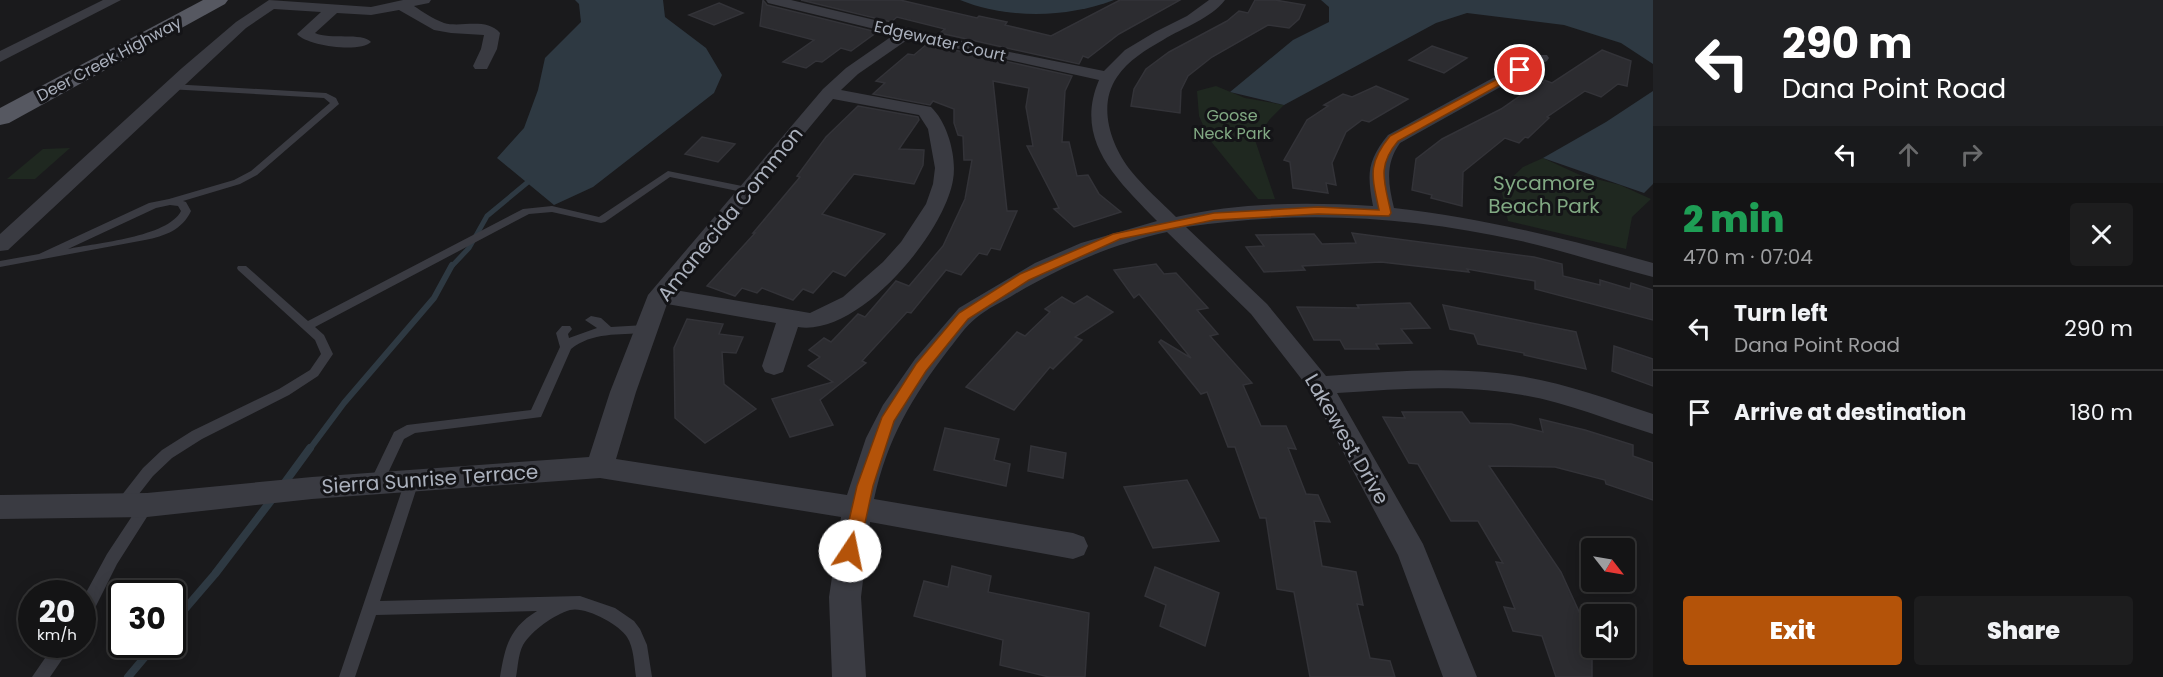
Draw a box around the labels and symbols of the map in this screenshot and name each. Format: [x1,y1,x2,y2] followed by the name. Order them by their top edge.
[32,11,186,107] street label: Deer Creek Highway
[872,15,1008,67] street label: Edgewater Court
[1494,44,1545,95] pin
[1193,104,1272,145] park label: Goose Neck Park
[651,121,809,307] street label: Amanecida Common
[1488,169,1600,220] park label: Sycamore Beach Park
[1298,368,1396,510] street label: Lakewest Drive
[321,457,539,501] street label: Sierra Sunrise Terrace
[818,519,882,583] position arrow
[1581,538,1635,592] north arrow
[108,580,186,658] speed limit sign: 30

